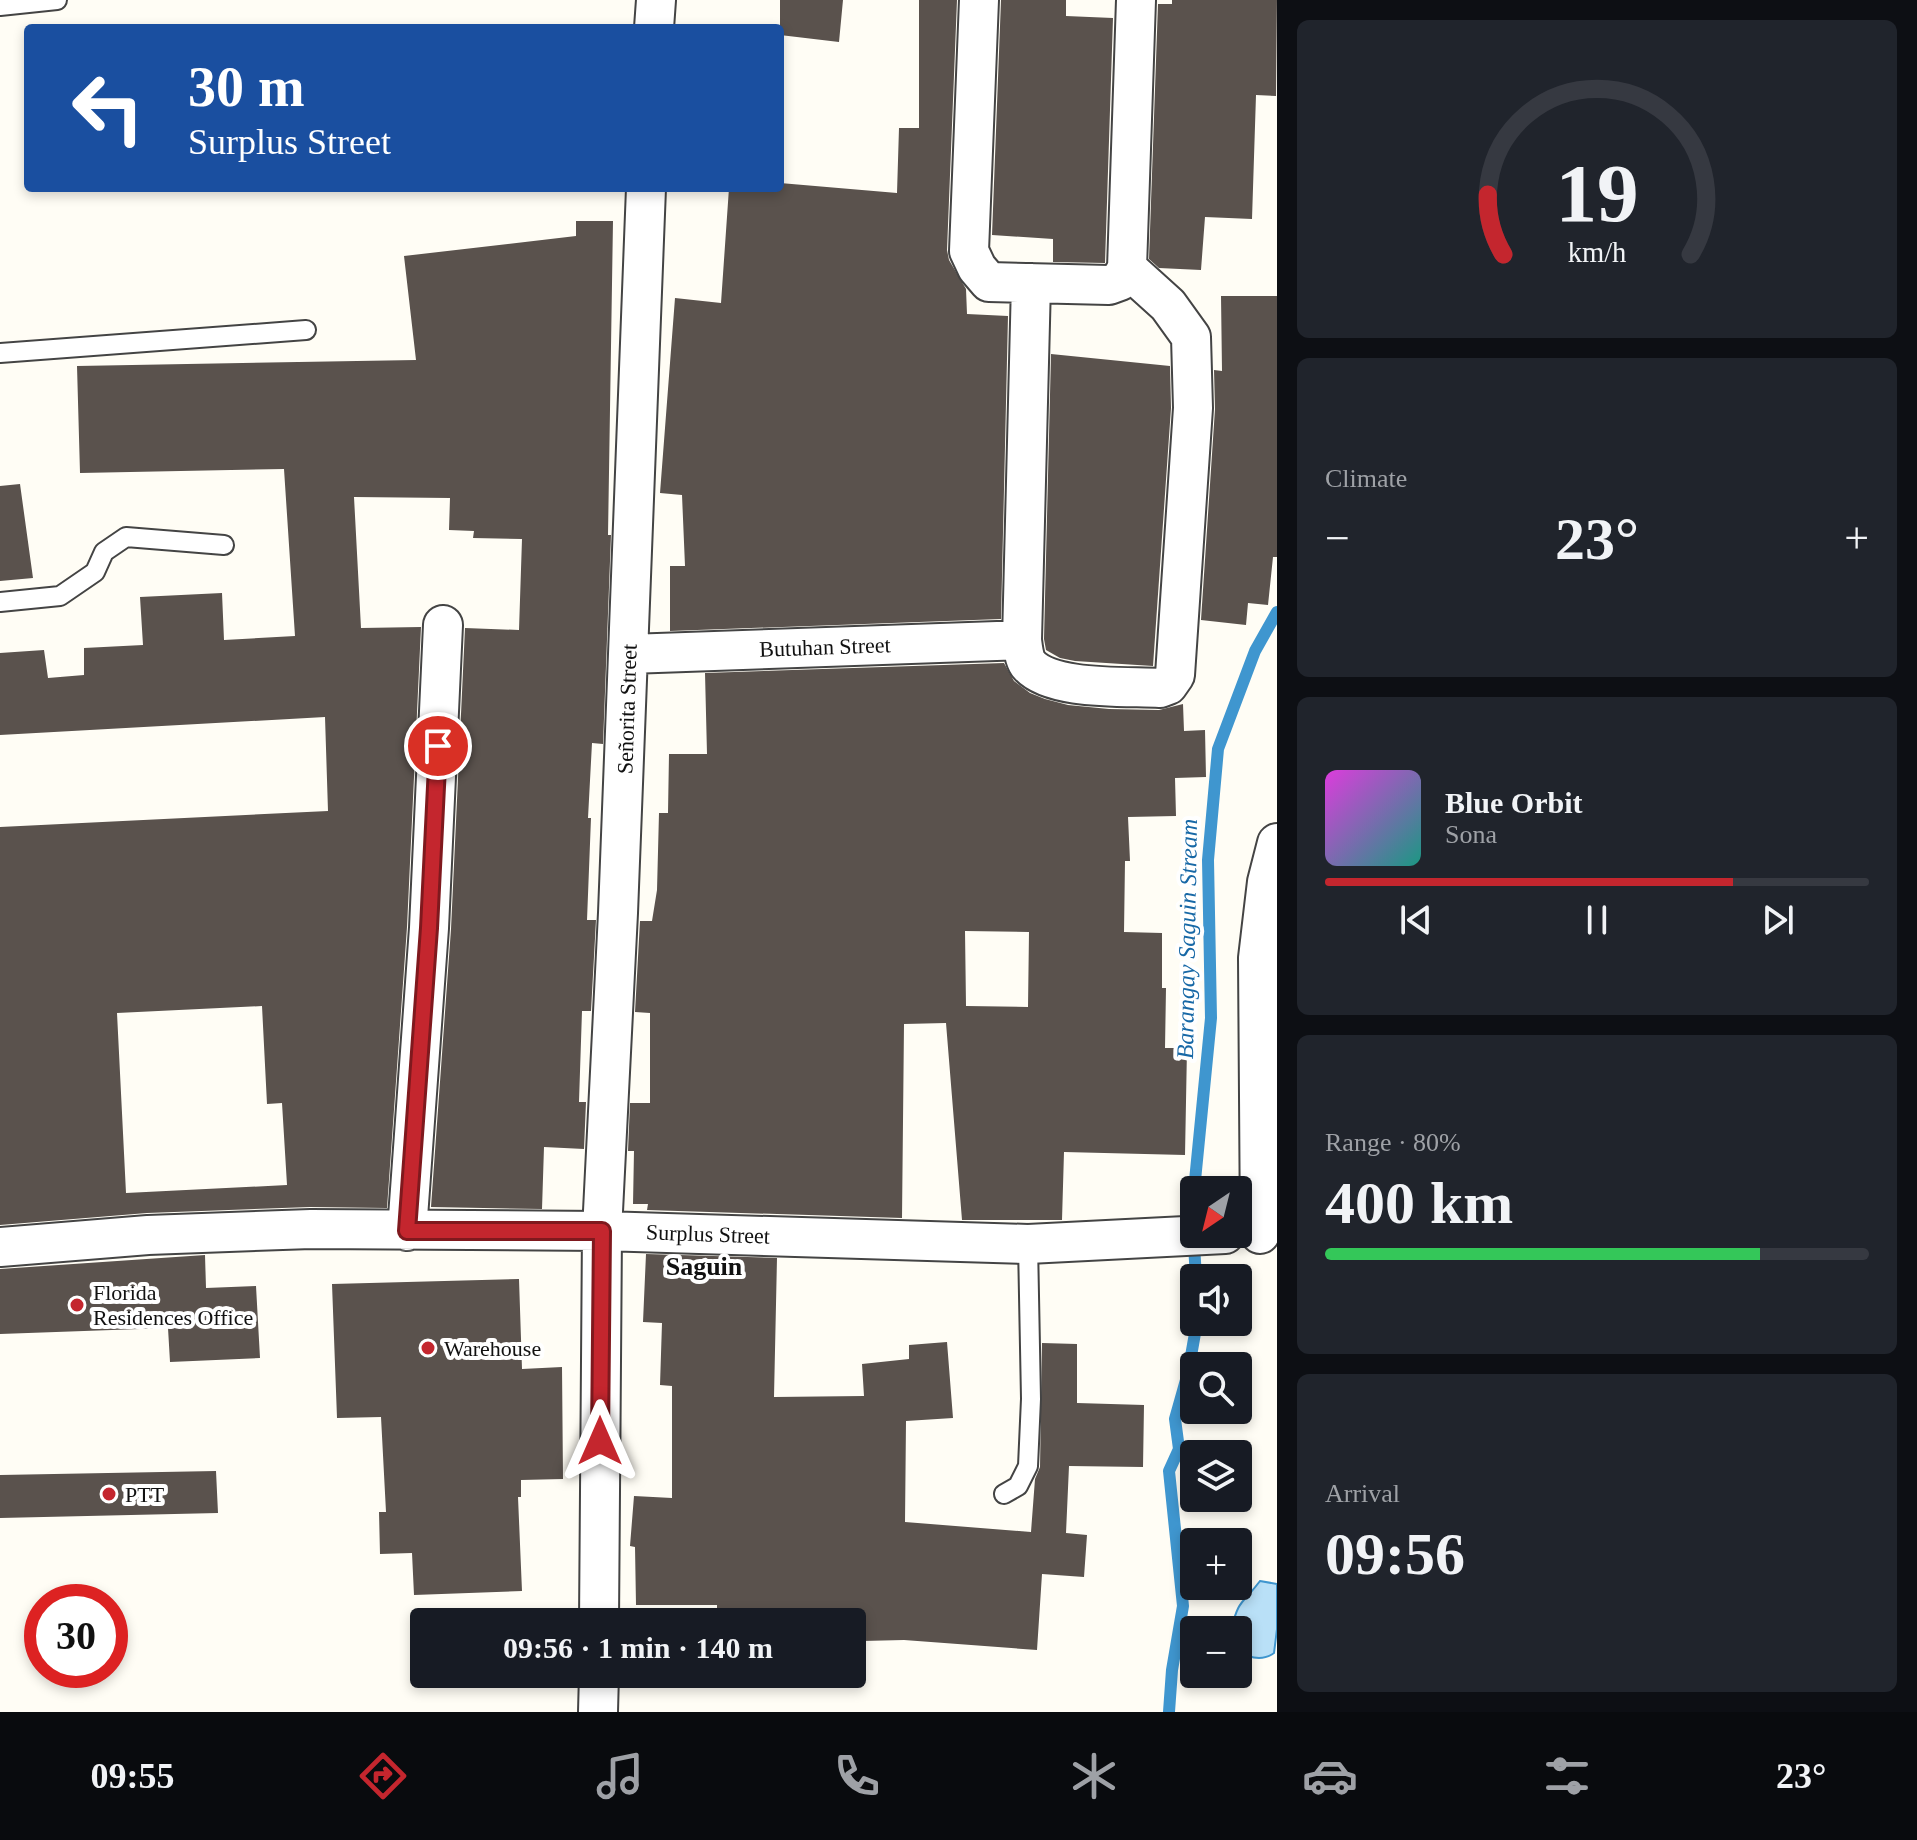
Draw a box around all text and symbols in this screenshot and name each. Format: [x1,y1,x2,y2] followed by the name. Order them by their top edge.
[56,56,160,160] icon: left
[188,56,305,118] text: 30 m
[188,122,391,162] text: Surplus Street
[1555,147,1639,239] text: 19
[1568,237,1626,268] text: km/h
[1325,464,1407,493] text: Climate
[1555,506,1639,572] text: 23°
[1325,514,1350,563] text: −
[1844,514,1869,563] text: +
[759,632,891,662] street label: Butuhan Street
[612,644,642,774] street label: Señorita Street
[404,712,472,780] pin
[416,724,460,768] icon: arrive
[1445,786,1583,819] text: Blue Orbit
[1172,819,1202,1059] water label: Barangay Saguin Stream
[1445,820,1497,849] text: Sona
[1394,898,1438,942] icon: previous
[1575,898,1619,942] icon: pause
[1756,898,1800,942] icon: next
[1325,1128,1461,1157] text: Range · 80%
[1325,1170,1513,1236] text: 400 km
[1180,1176,1252,1248] north arrow
[1180,1176,1252,1688] map controls
[646,1219,770,1249] street label: Surplus Street
[666,1252,743,1281] district label: Saguin
[1180,1264,1252,1336] button: sound
[93,1280,253,1330] place label: Florida Residences Office
[68,1296,86,1314] marker: Florida Residences Office
[444,1336,541,1361] place label: Warehouse
[419,1339,437,1357] marker: Warehouse
[1180,1352,1252,1424] button: search
[558,1399,642,1483] position arrow
[1180,1440,1252,1512] button: layers
[1325,1479,1400,1508] text: Arrival
[125,1482,165,1507] place label: PTT
[100,1485,118,1503] marker: PTT
[1325,1521,1465,1587] text: 09:56
[1180,1528,1252,1600] button: +
[24,1584,128,1688] speed limit sign: 30
[1180,1616,1252,1688] button: −
[503,1631,773,1664] text: 09:56 · 1 min · 140 m
[355,1748,411,1804] icon: directions
[592,1748,648,1804] icon: music
[829,1748,885,1804] icon: phone
[1066,1748,1122,1804] icon: climate
[1302,1748,1358,1804] icon: car
[1539,1748,1595,1804] icon: filters
[90,1756,174,1796] text: 09:55
[1776,1756,1827,1796] text: 23°

